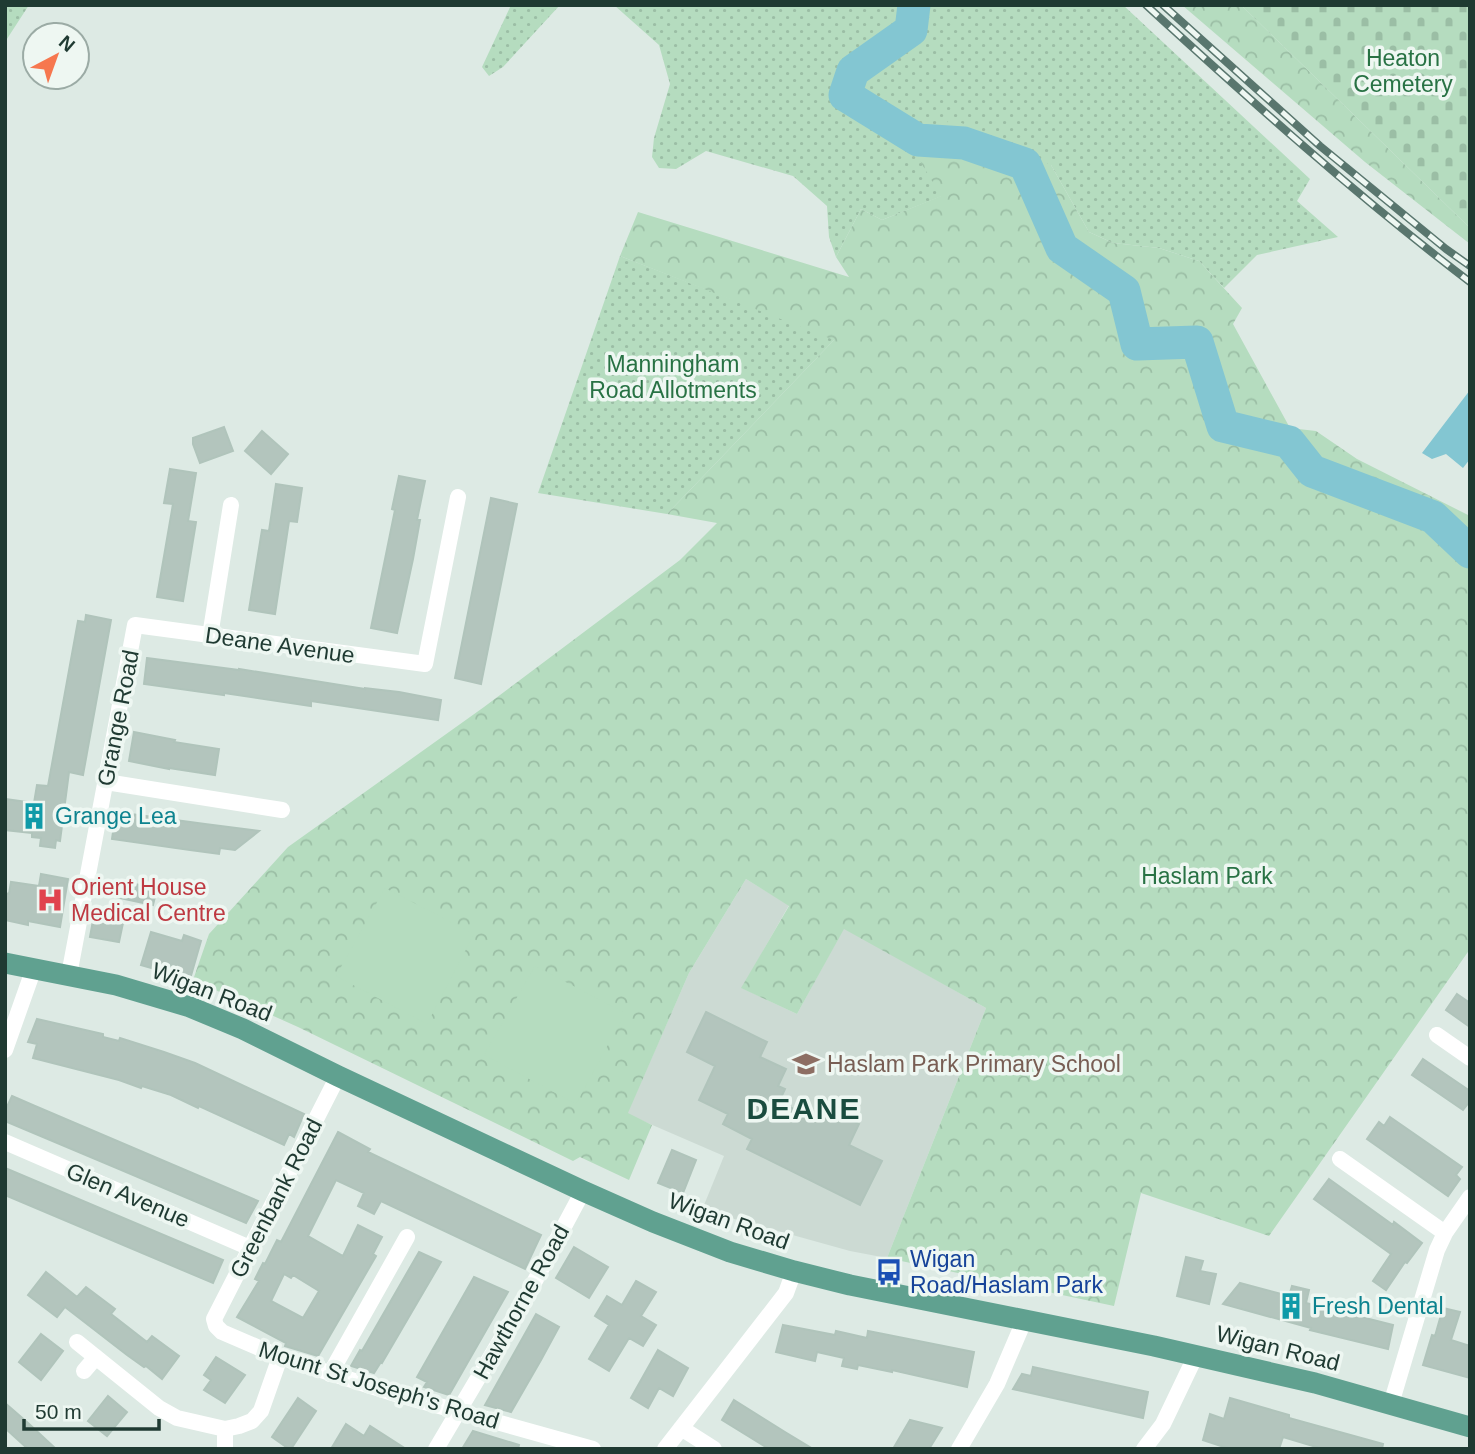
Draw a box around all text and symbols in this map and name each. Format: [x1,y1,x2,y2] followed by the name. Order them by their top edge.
[21,21,91,91] north arrow
[55,31,79,56] text: N
[1353,45,1453,97] park label: Heaton Cemetery
[589,351,757,403] park label: Manningham Road Allotments
[204,622,356,668] street label: Deane Avenue
[92,648,144,788] street label: Grange Road
[19,801,49,831] building icon: Grange Lea
[55,803,177,829] place label: Grange Lea
[1141,863,1273,889] park label: Haslam Park
[71,874,226,926] place label: Orient House Medical Centre
[35,885,65,915] hospital icon: Orient House Medical Centre
[148,957,276,1027] street label: Wigan Road
[791,1049,821,1079] school or university icon: Haslam Park Primary School
[827,1051,1121,1077] place label: Haslam Park Primary School
[746,1092,862,1125] district label: DEANE
[225,1114,327,1282] street label: Greenbank Road
[62,1157,194,1233] street label: Glen Avenue
[665,1187,793,1255] street label: Wigan Road
[468,1220,574,1384] street label: Hawthorne Road
[910,1246,1104,1298] place label: Wigan Road/Haslam Park
[874,1257,904,1287] bus stop icon: Wigan Road/Haslam Park
[1276,1291,1306,1321] building icon: Fresh Dental
[1312,1293,1444,1319] place label: Fresh Dental
[1213,1320,1343,1376] street label: Wigan Road
[256,1336,502,1434] street label: Mount St Joseph's Road
[24,1388,159,1432] scale bar
[35,1400,82,1423] text: 50 m

